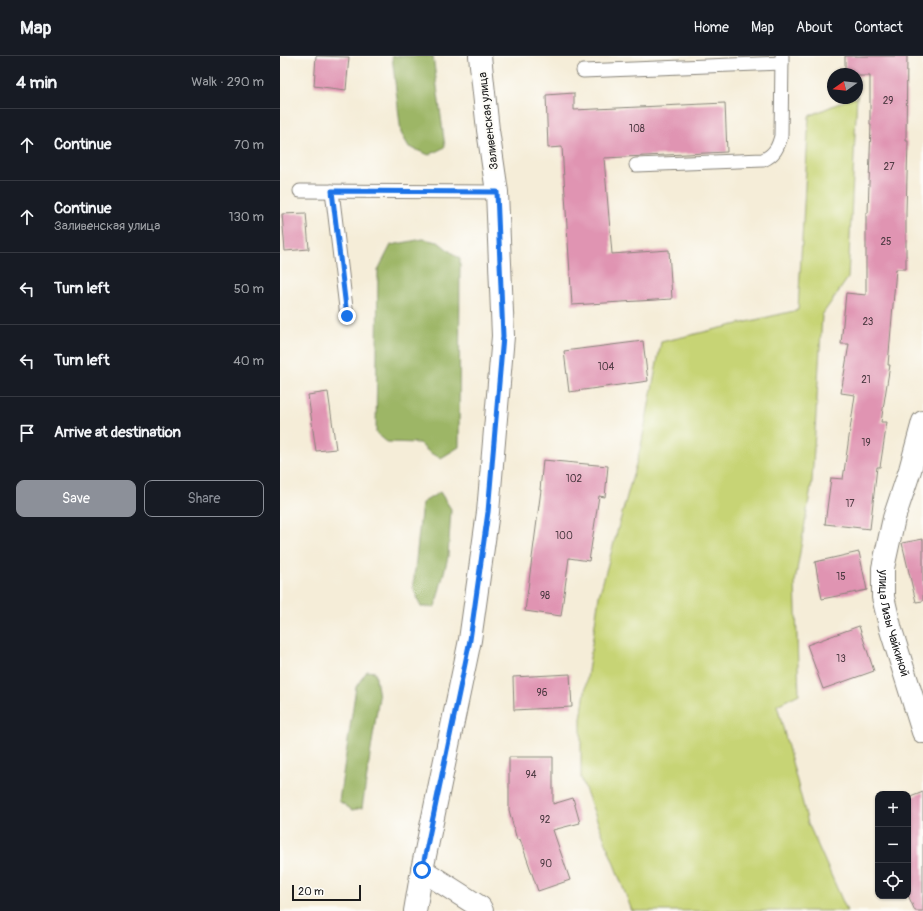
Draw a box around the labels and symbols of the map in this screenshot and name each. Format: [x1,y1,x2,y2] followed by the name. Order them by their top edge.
[827,68,863,104] north arrow
[475,71,502,171] street label: Заливенская улица
[883,95,893,107] house number: 29
[629,123,645,135] house number: 108
[884,161,895,173] house number: 27
[880,236,892,248] house number: 25
[338,307,356,325] route end
[863,316,874,328] house number: 23
[598,361,614,373] house number: 104
[861,374,871,386] house number: 21
[861,437,871,449] house number: 19
[566,473,583,485] house number: 102
[845,498,855,510] house number: 17
[555,530,573,542] house number: 100
[875,569,912,679] street label: улица Лизы Чайкиной
[836,571,846,583] house number: 15
[540,590,550,602] house number: 98
[836,653,846,665] house number: 13
[537,687,548,699] house number: 96
[526,769,537,781] house number: 94
[540,814,551,826] house number: 92
[540,858,552,870] house number: 90
[413,861,431,879] route start
[292,883,361,902] scale bar

